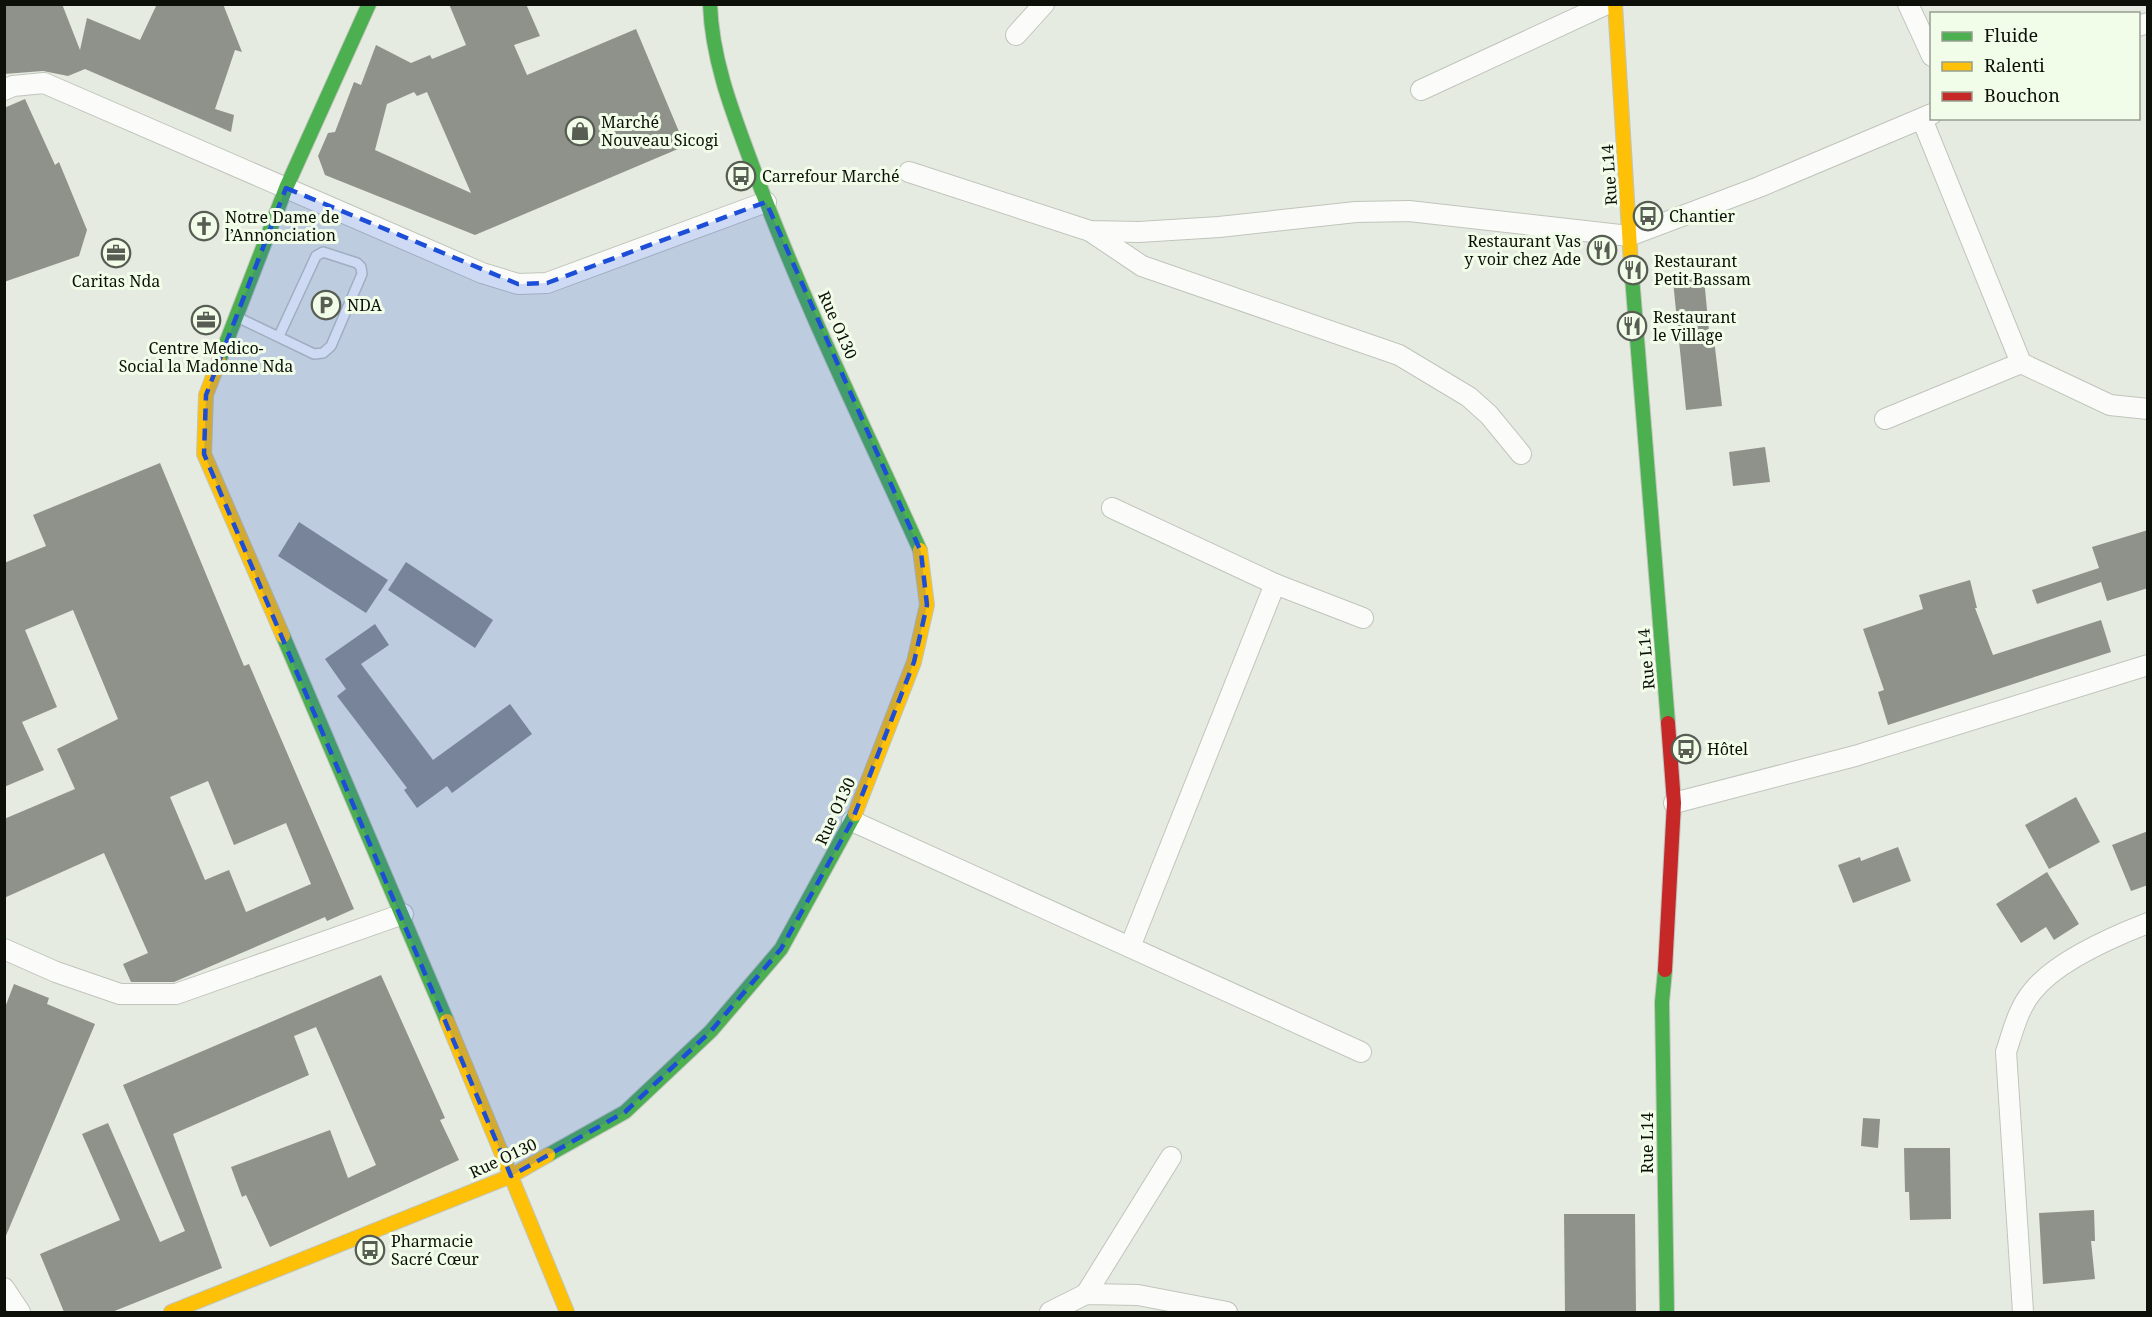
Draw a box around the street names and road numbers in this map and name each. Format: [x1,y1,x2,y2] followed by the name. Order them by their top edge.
[1596,144,1622,206] street label: Rue L14
[813,288,863,362] street label: Rue O130
[1632,627,1660,690] street label: Rue L14
[810,774,860,848] street label: Rue O130
[1636,1112,1658,1174] street label: Rue L14
[466,1133,540,1183] street label: Rue O130

